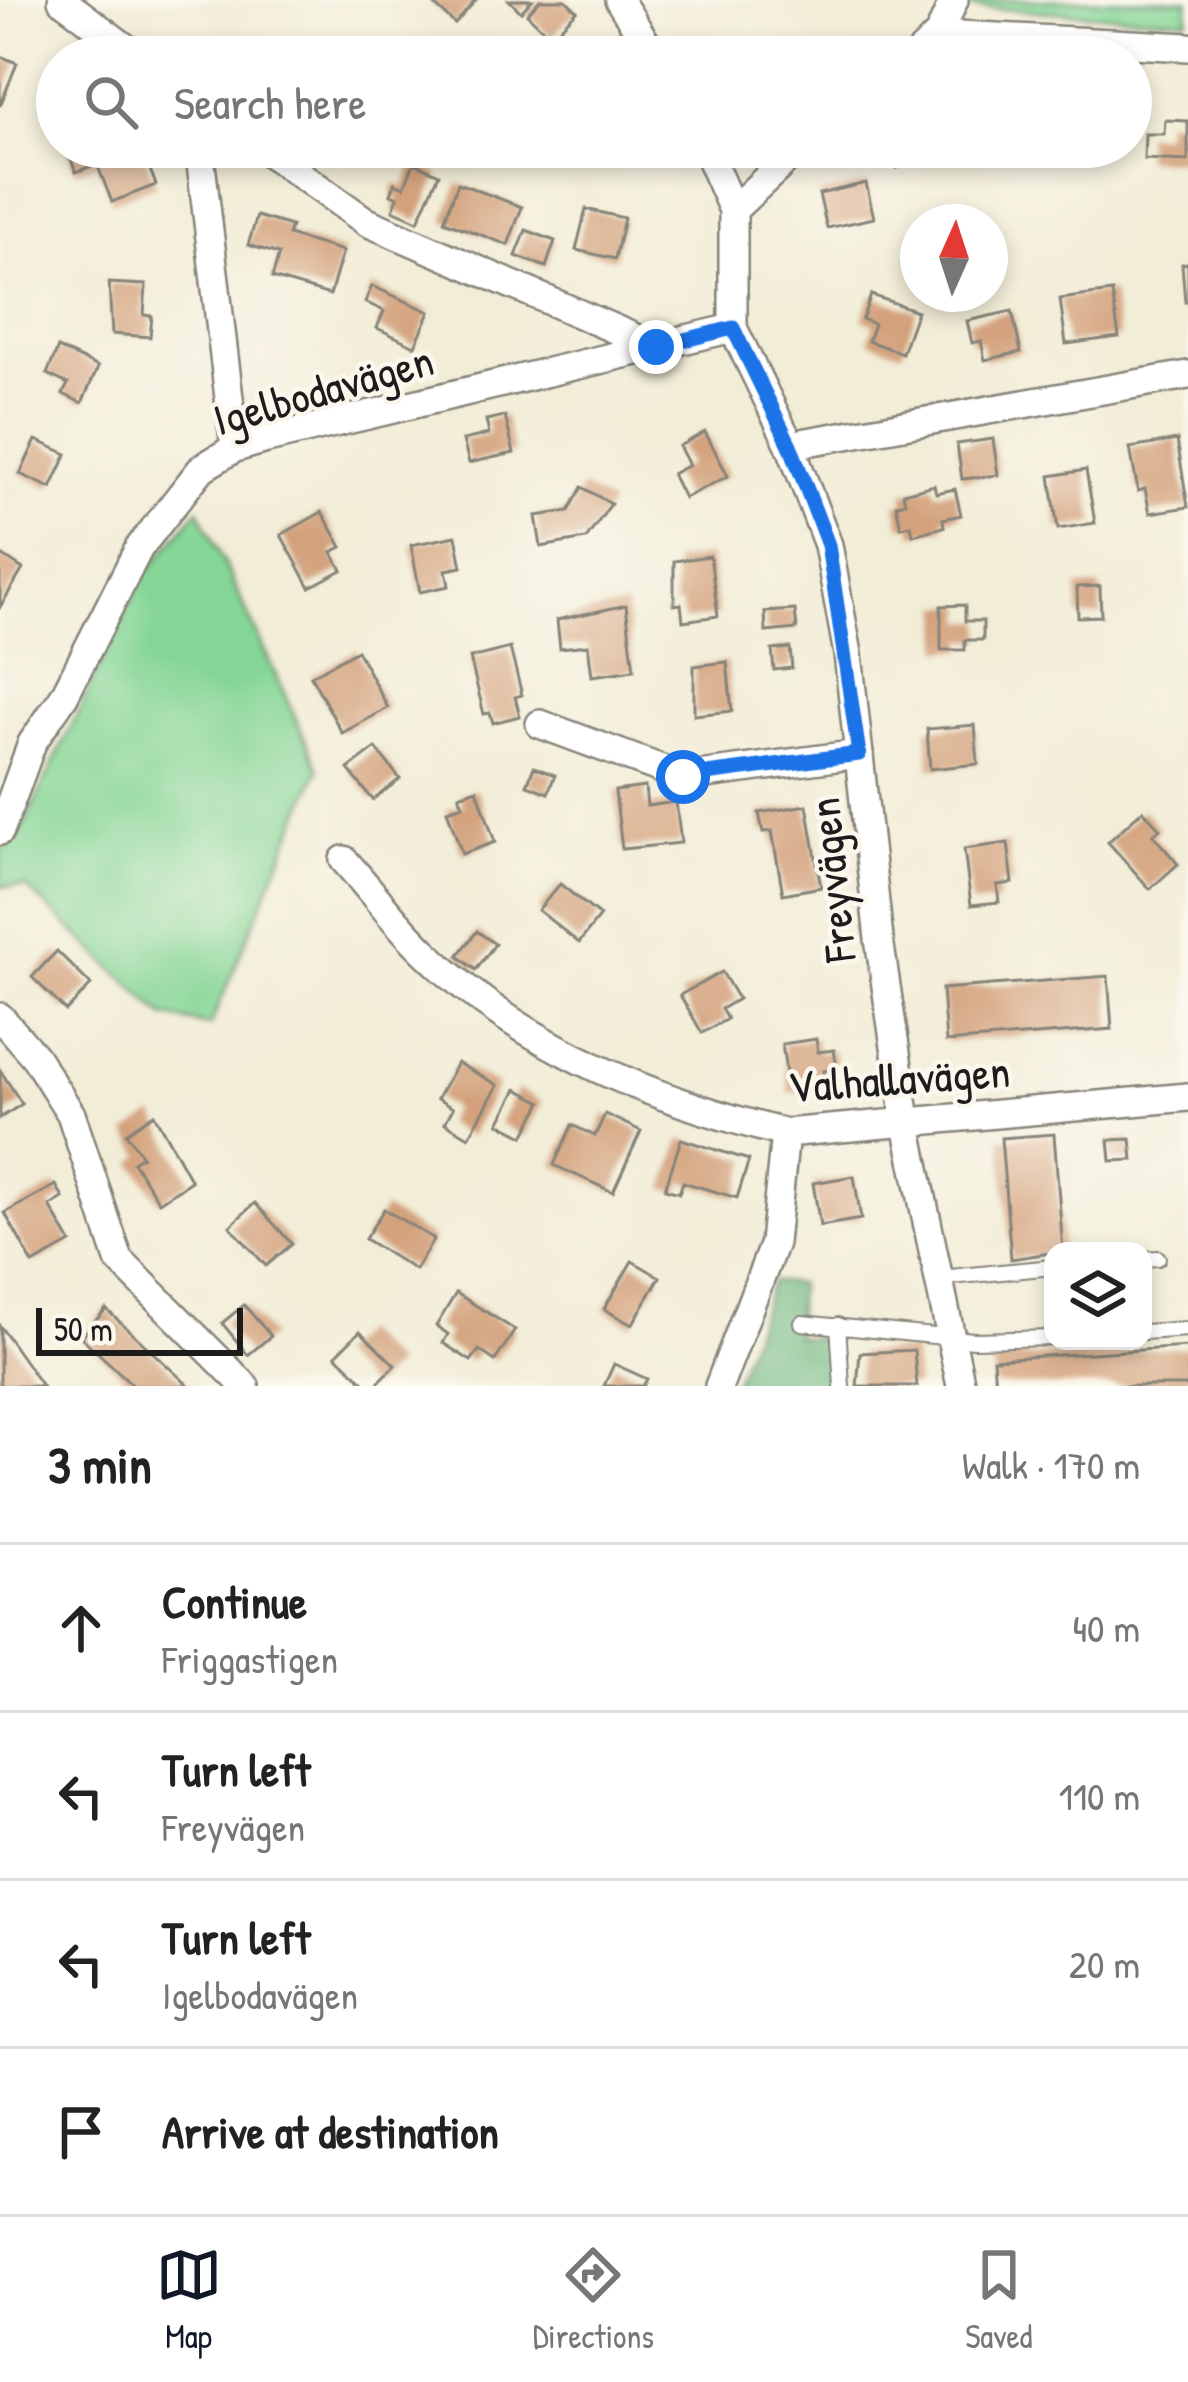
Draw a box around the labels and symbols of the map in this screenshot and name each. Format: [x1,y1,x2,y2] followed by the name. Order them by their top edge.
[900,204,1008,312] north arrow
[629,320,683,374] route end
[206,328,440,450] street label: Igelbodavägen
[656,750,710,804] route start
[792,795,870,966] street label: Freyvägen
[786,1040,1012,1116] street label: Valhallavägen
[36,1302,243,1355] scale bar

